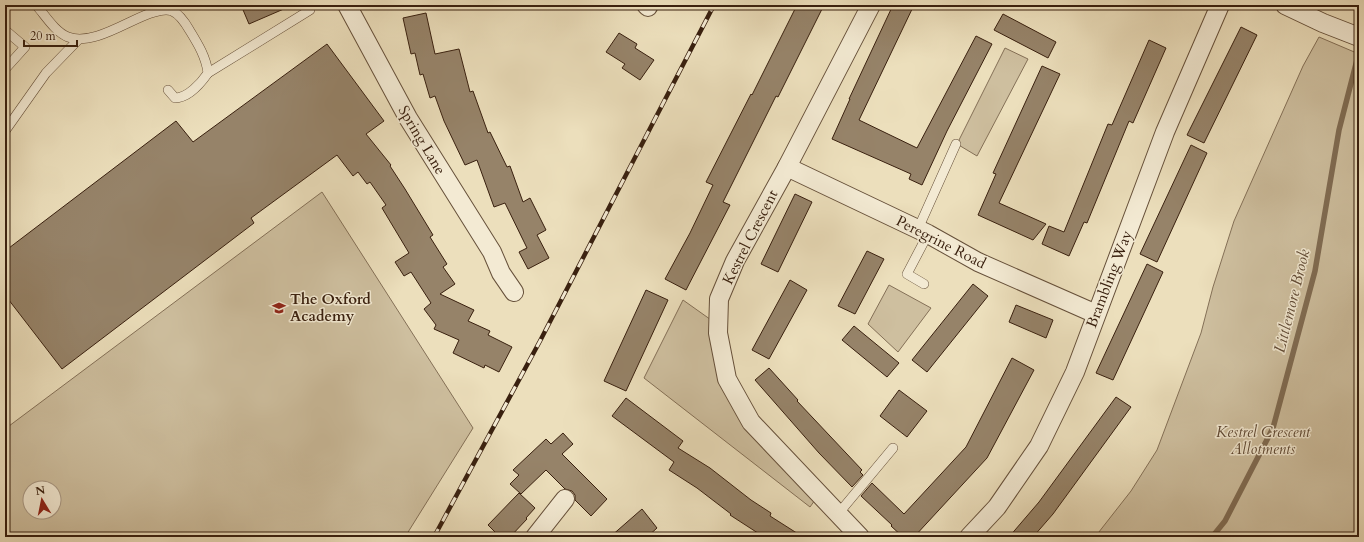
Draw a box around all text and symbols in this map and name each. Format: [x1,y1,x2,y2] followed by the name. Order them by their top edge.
[24,22,77,48] scale bar
[30,28,57,44] text: 20 m
[394,102,451,178] street label: Spring Lane
[718,186,783,288] street label: Kestrel Crescent
[893,211,989,273] street label: Peregrine Road
[1081,227,1137,331] street label: Brambling Way
[1268,247,1316,355] water label: Littlemore Brook
[290,289,371,326] place label: The Oxford Academy
[271,300,287,316] school or university icon: The Oxford Academy
[1216,422,1311,459] park label: Kestrel Crescent Allotments
[22,480,62,520] north arrow
[34,482,47,499] text: N

